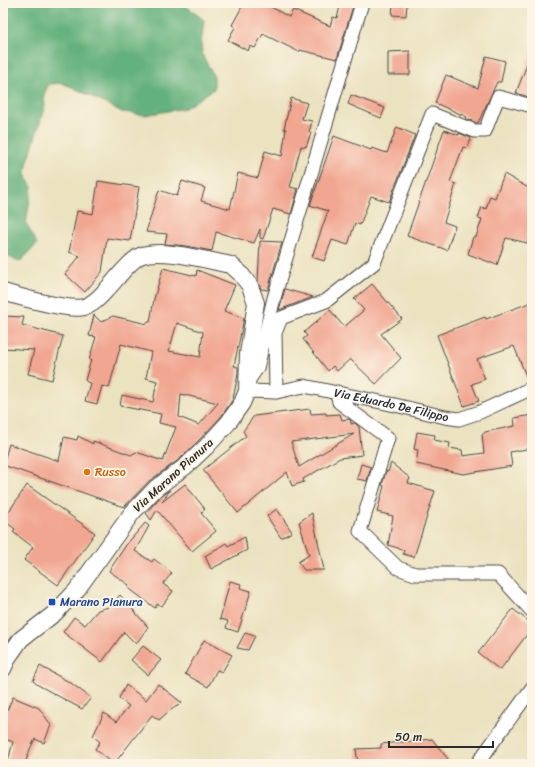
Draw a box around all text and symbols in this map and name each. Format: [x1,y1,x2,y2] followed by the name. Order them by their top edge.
[332,382,450,428] street label: Via Eduardo De Filippo
[127,432,219,518] street label: Via Marano Pianura
[95,461,126,483] place label: Russo
[82,467,92,477] marker: Russo
[60,591,143,613] place label: Marano Pianura
[47,597,57,607] marker: Marano Pianura
[389,723,493,749] scale bar
[395,726,422,748] text: 50 m

